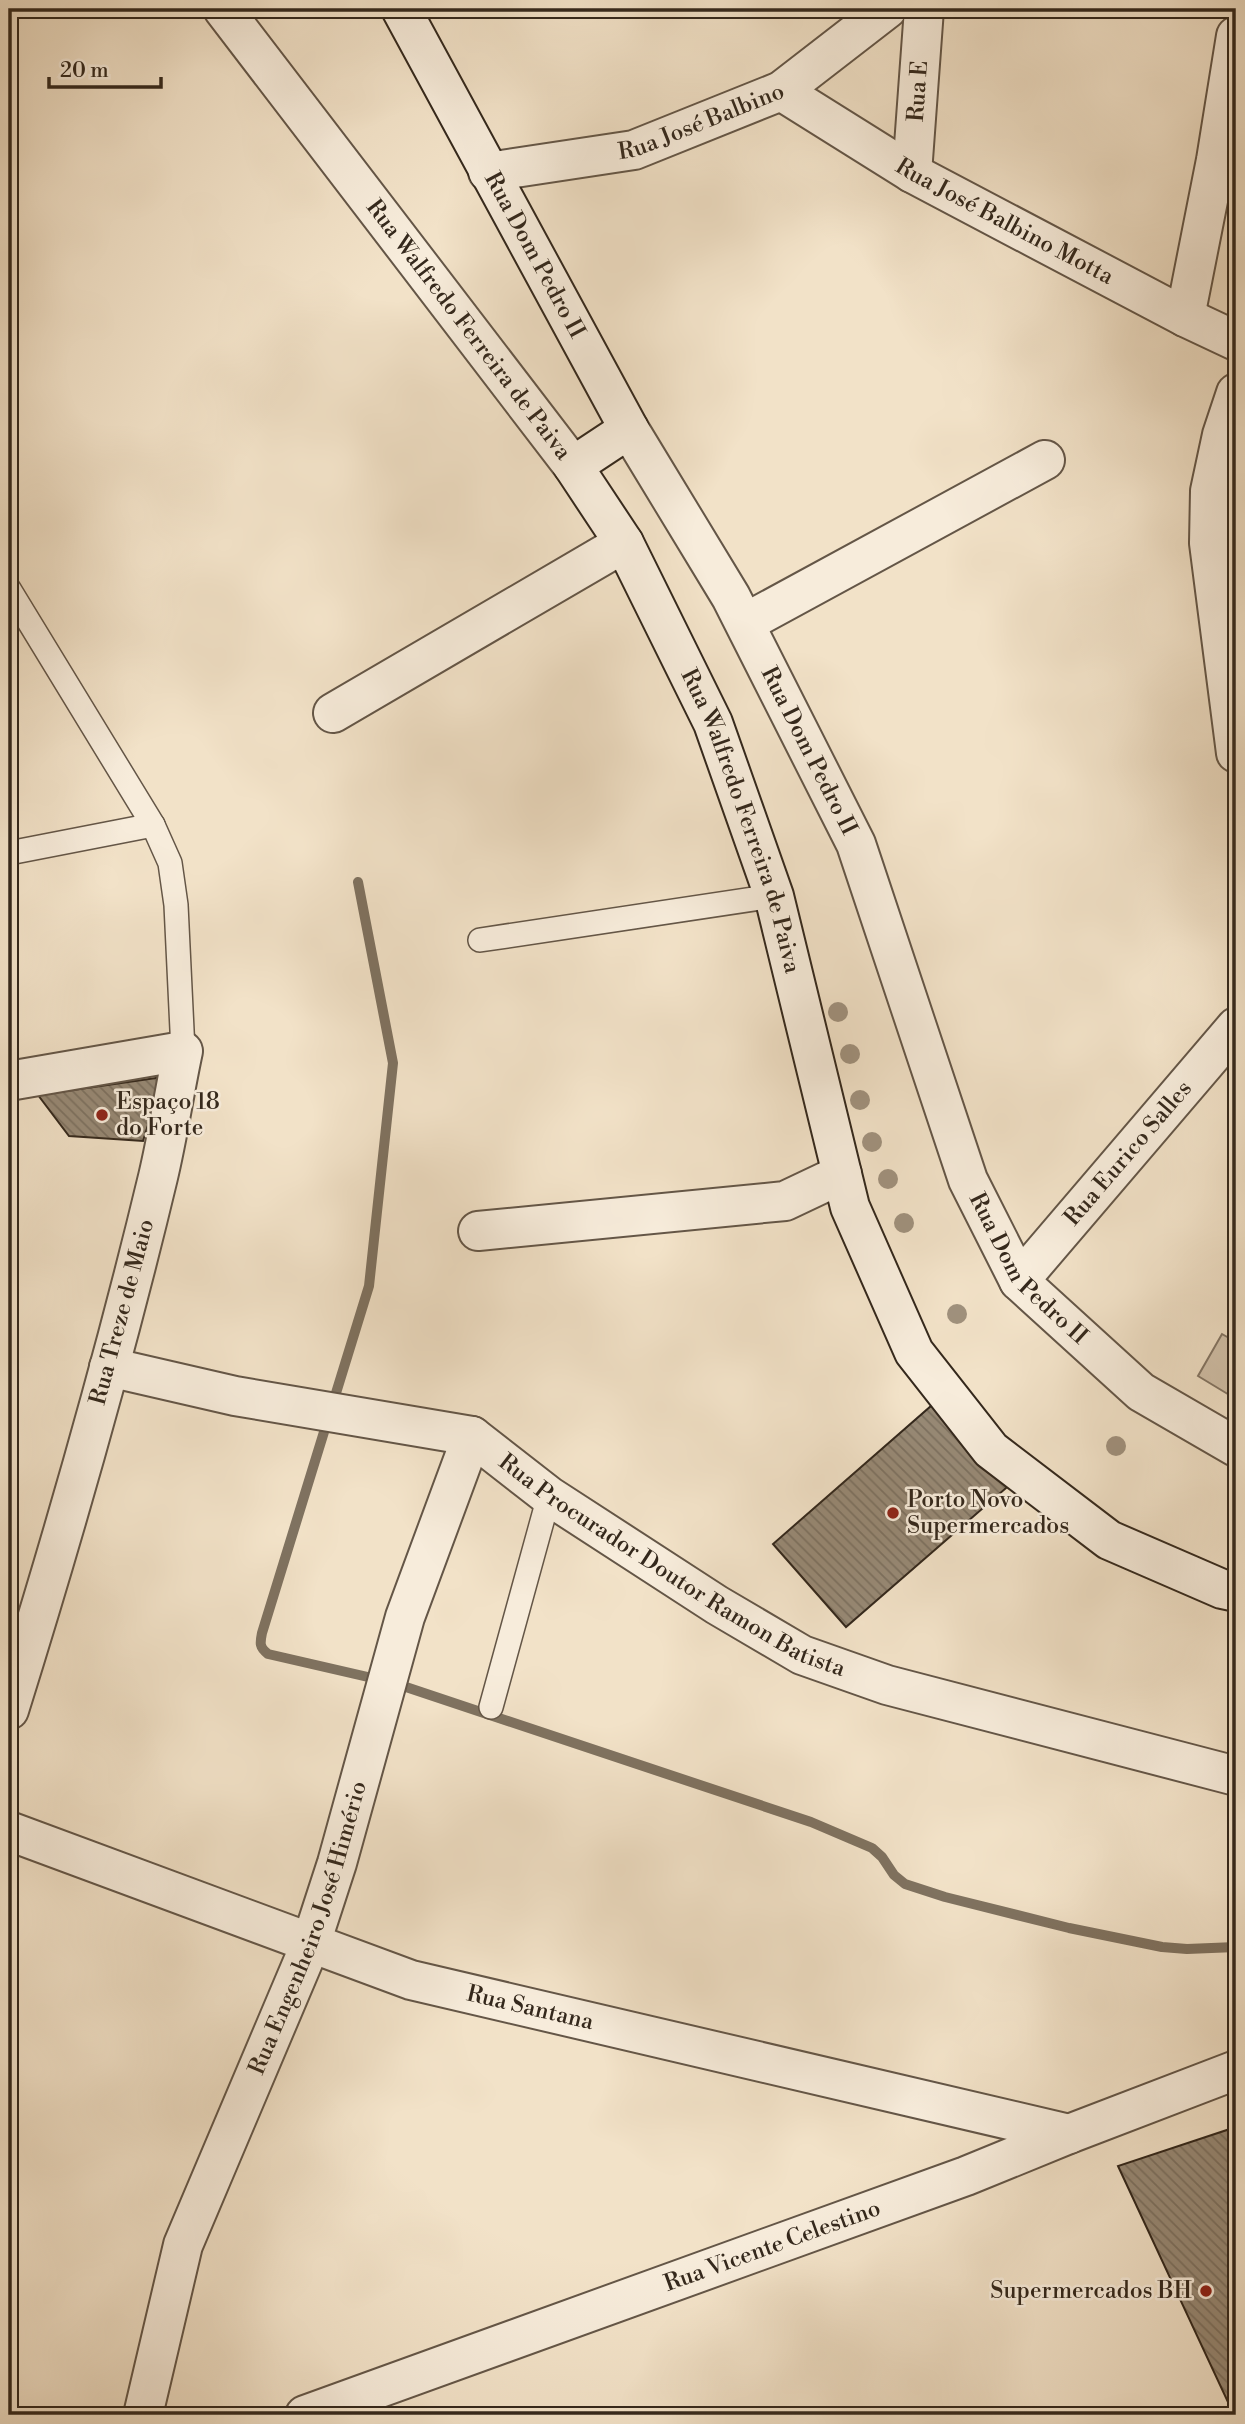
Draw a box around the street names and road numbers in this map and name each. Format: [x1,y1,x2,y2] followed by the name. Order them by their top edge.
[902,60,934,123] street label: Rua E
[616,77,788,166] street label: Rua José Balbino
[890,152,1119,291] street label: Rua José Balbino Motta
[478,167,591,343] street label: Rua Dom Pedro II
[360,194,578,466] street label: Rua Walfredo Ferreira de Paiva
[755,662,863,840] street label: Rua Dom Pedro II
[674,664,806,976] street label: Rua Walfredo Ferreira de Paiva
[1058,1075,1198,1232] street label: Rua Eurico Salles
[963,1188,1094,1351] street label: Rua Dom Pedro II
[84,1216,160,1408] street label: Rua Treze de Maio
[493,1448,849,1683] street label: Rua Procurador Doutor Ramon Batista
[243,1778,373,2079] street label: Rua Engenheiro José Himério
[464,1979,597,2036] street label: Rua Santana
[660,2194,884,2298] street label: Rua Vicente Celestino

